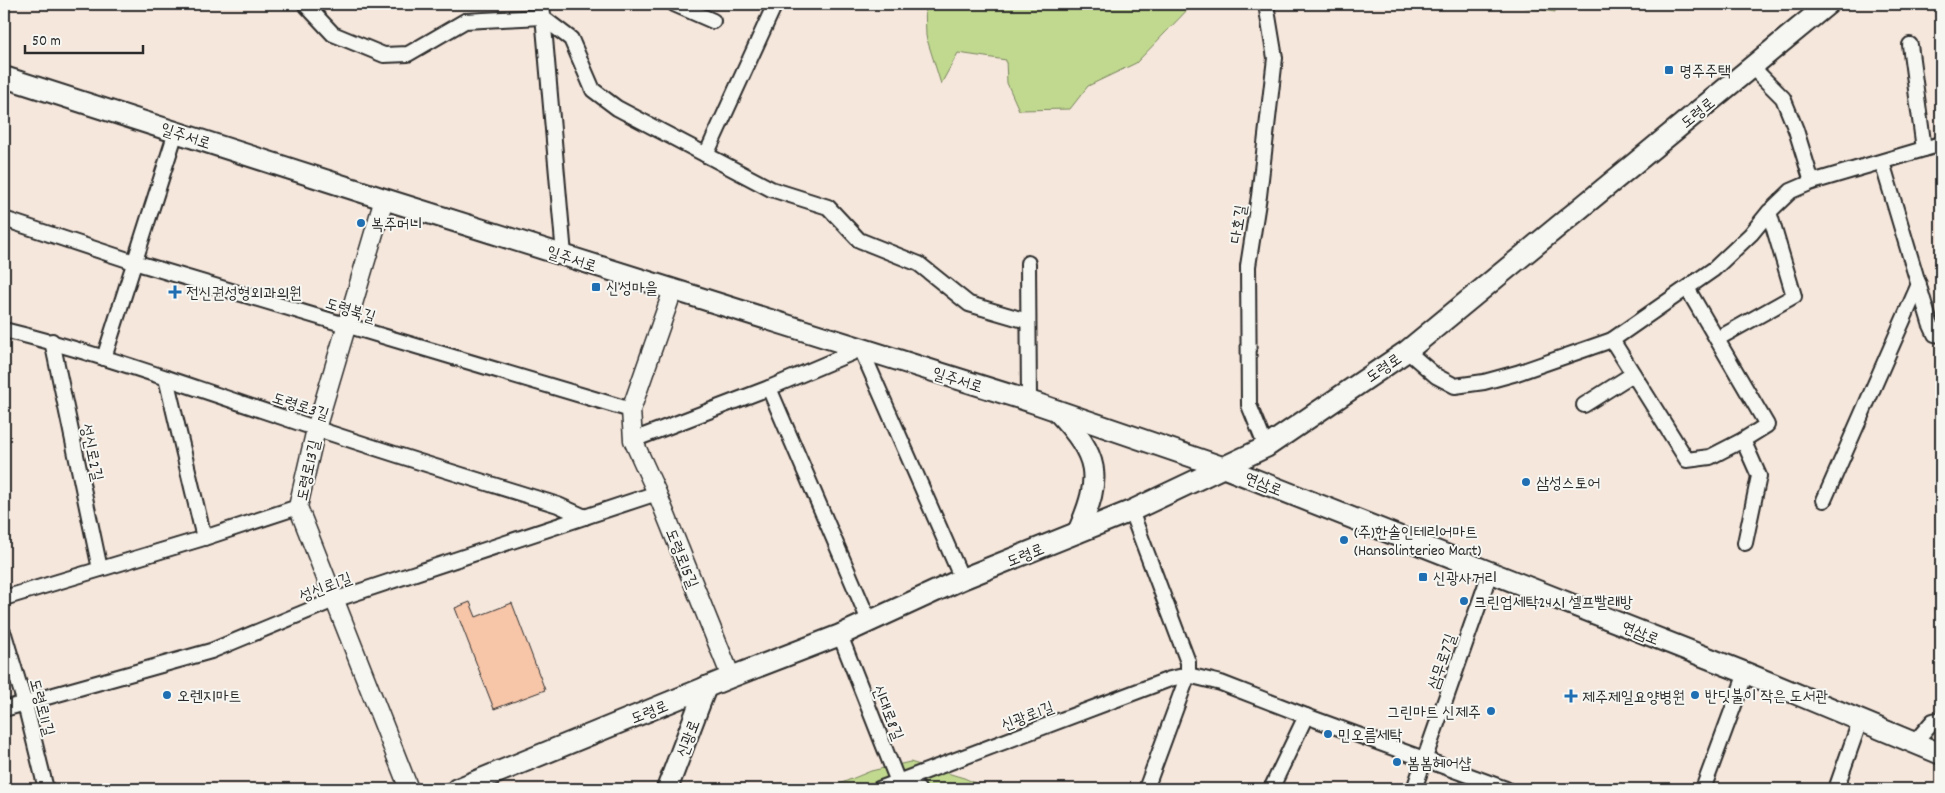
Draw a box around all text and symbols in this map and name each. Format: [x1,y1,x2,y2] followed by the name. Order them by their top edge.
[25,22,142,54] scale bar
[32,31,61,53] text: 50 m
[1679,61,1731,84] place label: 명주주택
[1663,64,1675,76] marker: 명주주택
[1676,93,1721,135] street label: 도령로
[157,118,213,156] street label: 일주서로
[1225,203,1254,245] street label: 다호길
[371,214,423,237] place label: 복주머니
[355,217,367,229] marker: 복주머니
[543,241,599,279] street label: 일주서로
[606,278,658,301] place label: 신성마을
[590,281,602,293] marker: 신성마을
[186,283,302,306] place label: 전신권성형외과의원
[168,285,182,299] marker: 전신권성형외과의원
[322,293,378,330] street label: 도령북길
[1362,349,1407,389] street label: 도령로
[929,363,985,400] street label: 일주서로
[269,387,332,427] street label: 도령로3길
[73,422,108,484] street label: 성신로2길
[292,438,327,503] street label: 도령로13길
[1241,467,1285,503] street label: 연삼로
[1536,473,1600,496] place label: 삼성스토어
[1520,476,1532,488] marker: 삼성스토어
[1354,522,1481,563] place label: (주)한솔인테리어마트 (Hansolinterieo Mart)
[658,526,703,592] street label: 도령로15길
[1338,534,1350,546] marker: (주)한솔인테리어마트 (Hansolinterieo Mart)
[1004,538,1048,574] street label: 도령로
[296,568,356,609] street label: 성신로1길
[1433,568,1497,591] place label: 신광사거리
[1417,571,1429,583] marker: 신광사거리
[1474,592,1633,615] place label: 크린업세탁24시 셀프빨래방
[1458,595,1470,607] marker: 크린업세탁24시 셀프빨래방
[1618,616,1662,652] street label: 연삼로
[1423,631,1464,693] street label: 삼무로7길
[22,676,59,739] street label: 도령로11길
[865,682,908,744] street label: 신대로8길
[177,686,241,709] place label: 오렌지마트
[1705,686,1828,709] place label: 반딧불이 작은 도서관
[1582,687,1685,710] place label: 제주제일요양병원
[161,689,173,701] marker: 오렌지마트
[1564,689,1578,703] marker: 제주제일요양병원
[1689,689,1701,701] marker: 반딧불이 작은 도서관
[628,695,672,731] street label: 도령로
[998,697,1058,738] street label: 신광로1길
[1387,702,1481,725] place label: 그린마트 신제주
[1485,705,1497,717] marker: 그린마트 신제주
[672,717,707,761] street label: 신광로
[1338,725,1403,748] place label: 민오름세탁
[1322,728,1334,740] marker: 민오름세탁
[1407,753,1472,776] place label: 봄봄헤어샵
[1391,756,1403,768] marker: 봄봄헤어샵

